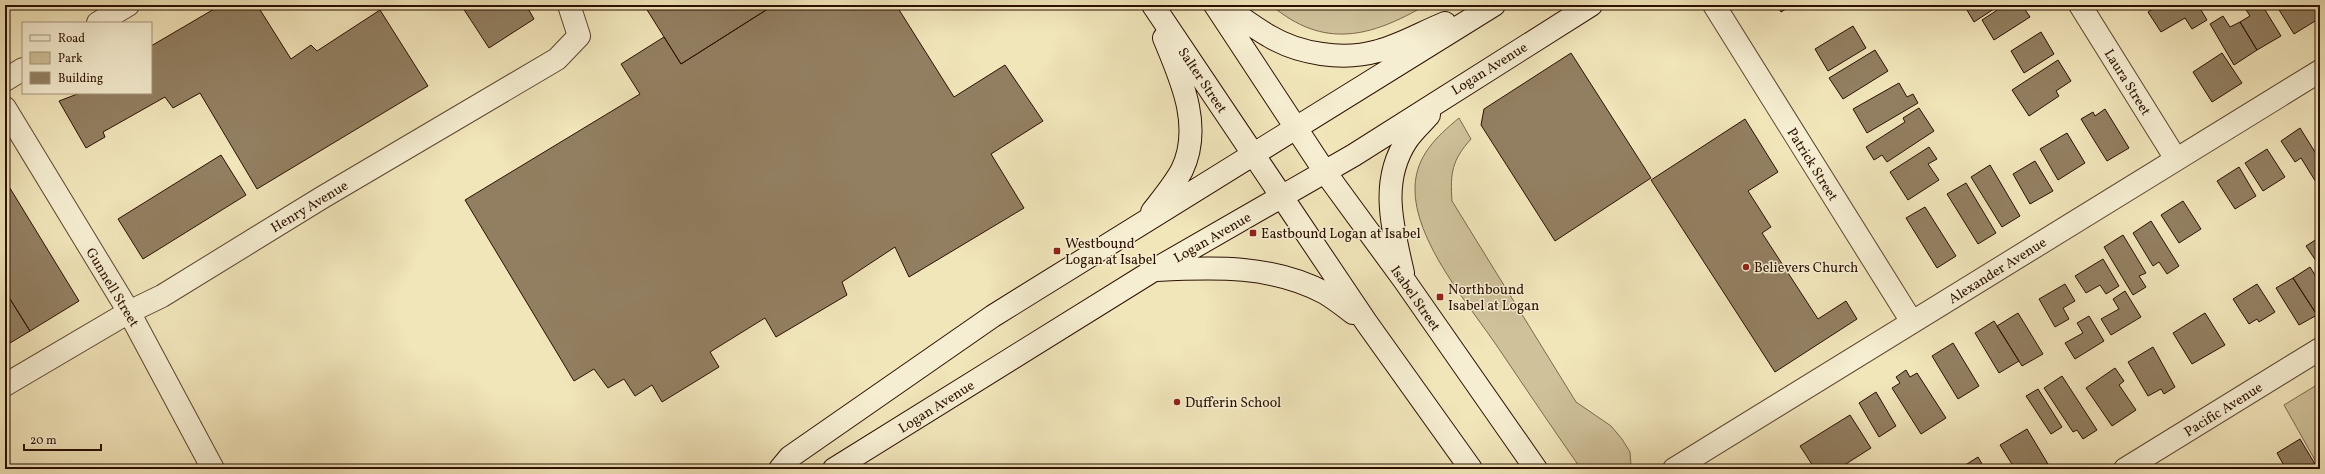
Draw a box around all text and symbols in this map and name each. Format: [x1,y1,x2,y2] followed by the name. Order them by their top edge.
[22,22,152,94] legend
[58,31,85,47] text: Road
[1448,38,1532,100] street label: Logan Avenue
[1173,44,1231,118] street label: Salter Street
[2099,46,2155,120] street label: Laura Street
[58,51,83,67] text: Park
[58,71,103,87] text: Building
[1782,125,1842,205] street label: Patrick Street
[268,177,352,238] street label: Henry Avenue
[1171,208,1255,268] street label: Logan Avenue
[1261,225,1421,244] place label: Eastbound Logan at Isabel
[1248,228,1258,238] marker: Eastbound Logan at Isabel
[1945,233,2051,309] street label: Alexander Avenue
[1065,235,1156,270] place label: Westbound Logan at Isabel
[81,245,143,331] street label: Gunnell Street
[1052,246,1062,256] marker: Westbound Logan at Isabel
[1754,259,1858,278] place label: Believers Church
[1385,262,1444,335] street label: Isabel Street
[1741,262,1751,272] marker: Believers Church
[1448,281,1539,316] place label: Northbound Isabel at Logan
[1435,292,1445,302] marker: Northbound Isabel at Logan
[895,376,979,438] street label: Logan Avenue
[2181,378,2267,442] street label: Pacific Avenue
[1185,394,1281,413] place label: Dufferin School
[1172,397,1182,407] marker: Dufferin School
[24,426,101,452] scale bar
[30,433,57,449] text: 20 m

